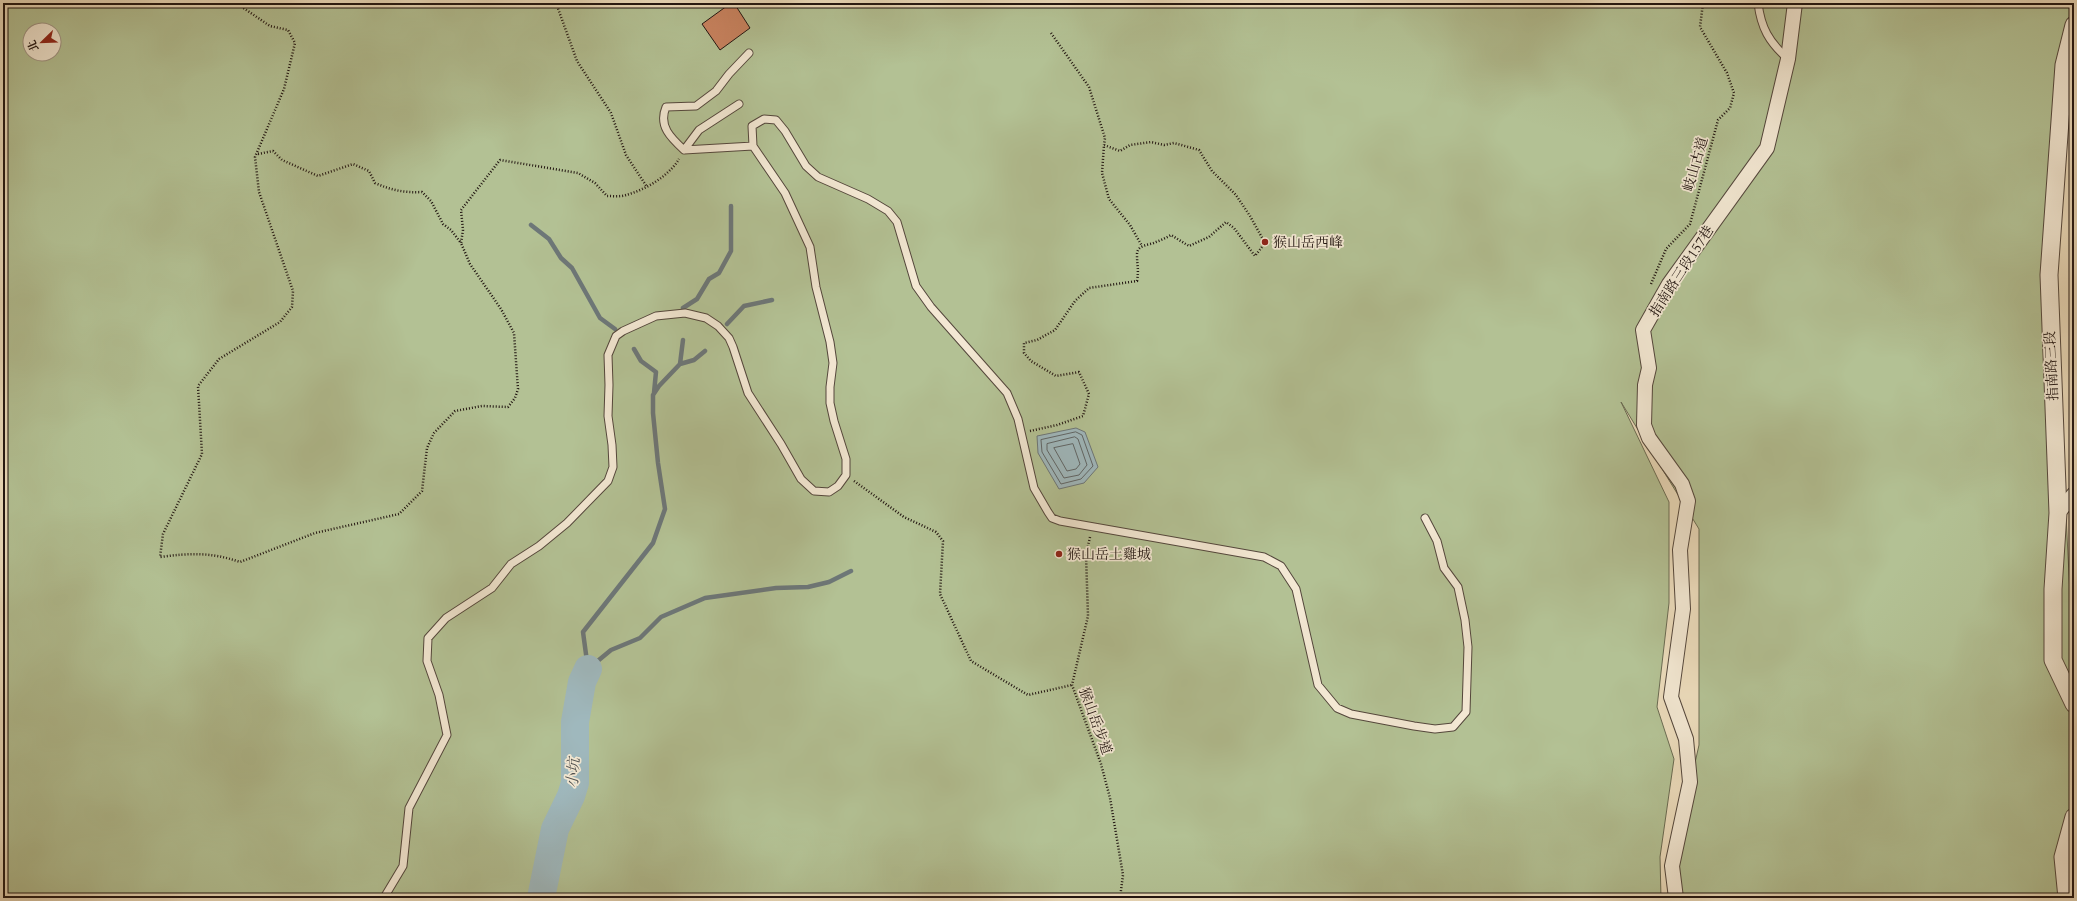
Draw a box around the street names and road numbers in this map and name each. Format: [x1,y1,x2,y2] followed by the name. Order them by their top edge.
[1679,135,1712,194] street label: 岐山古道
[1645,222,1718,321] street label: 指南路三段157巷
[2040,331,2063,401] street label: 指南路三段
[1075,685,1116,757] street label: 猴山岳步道

